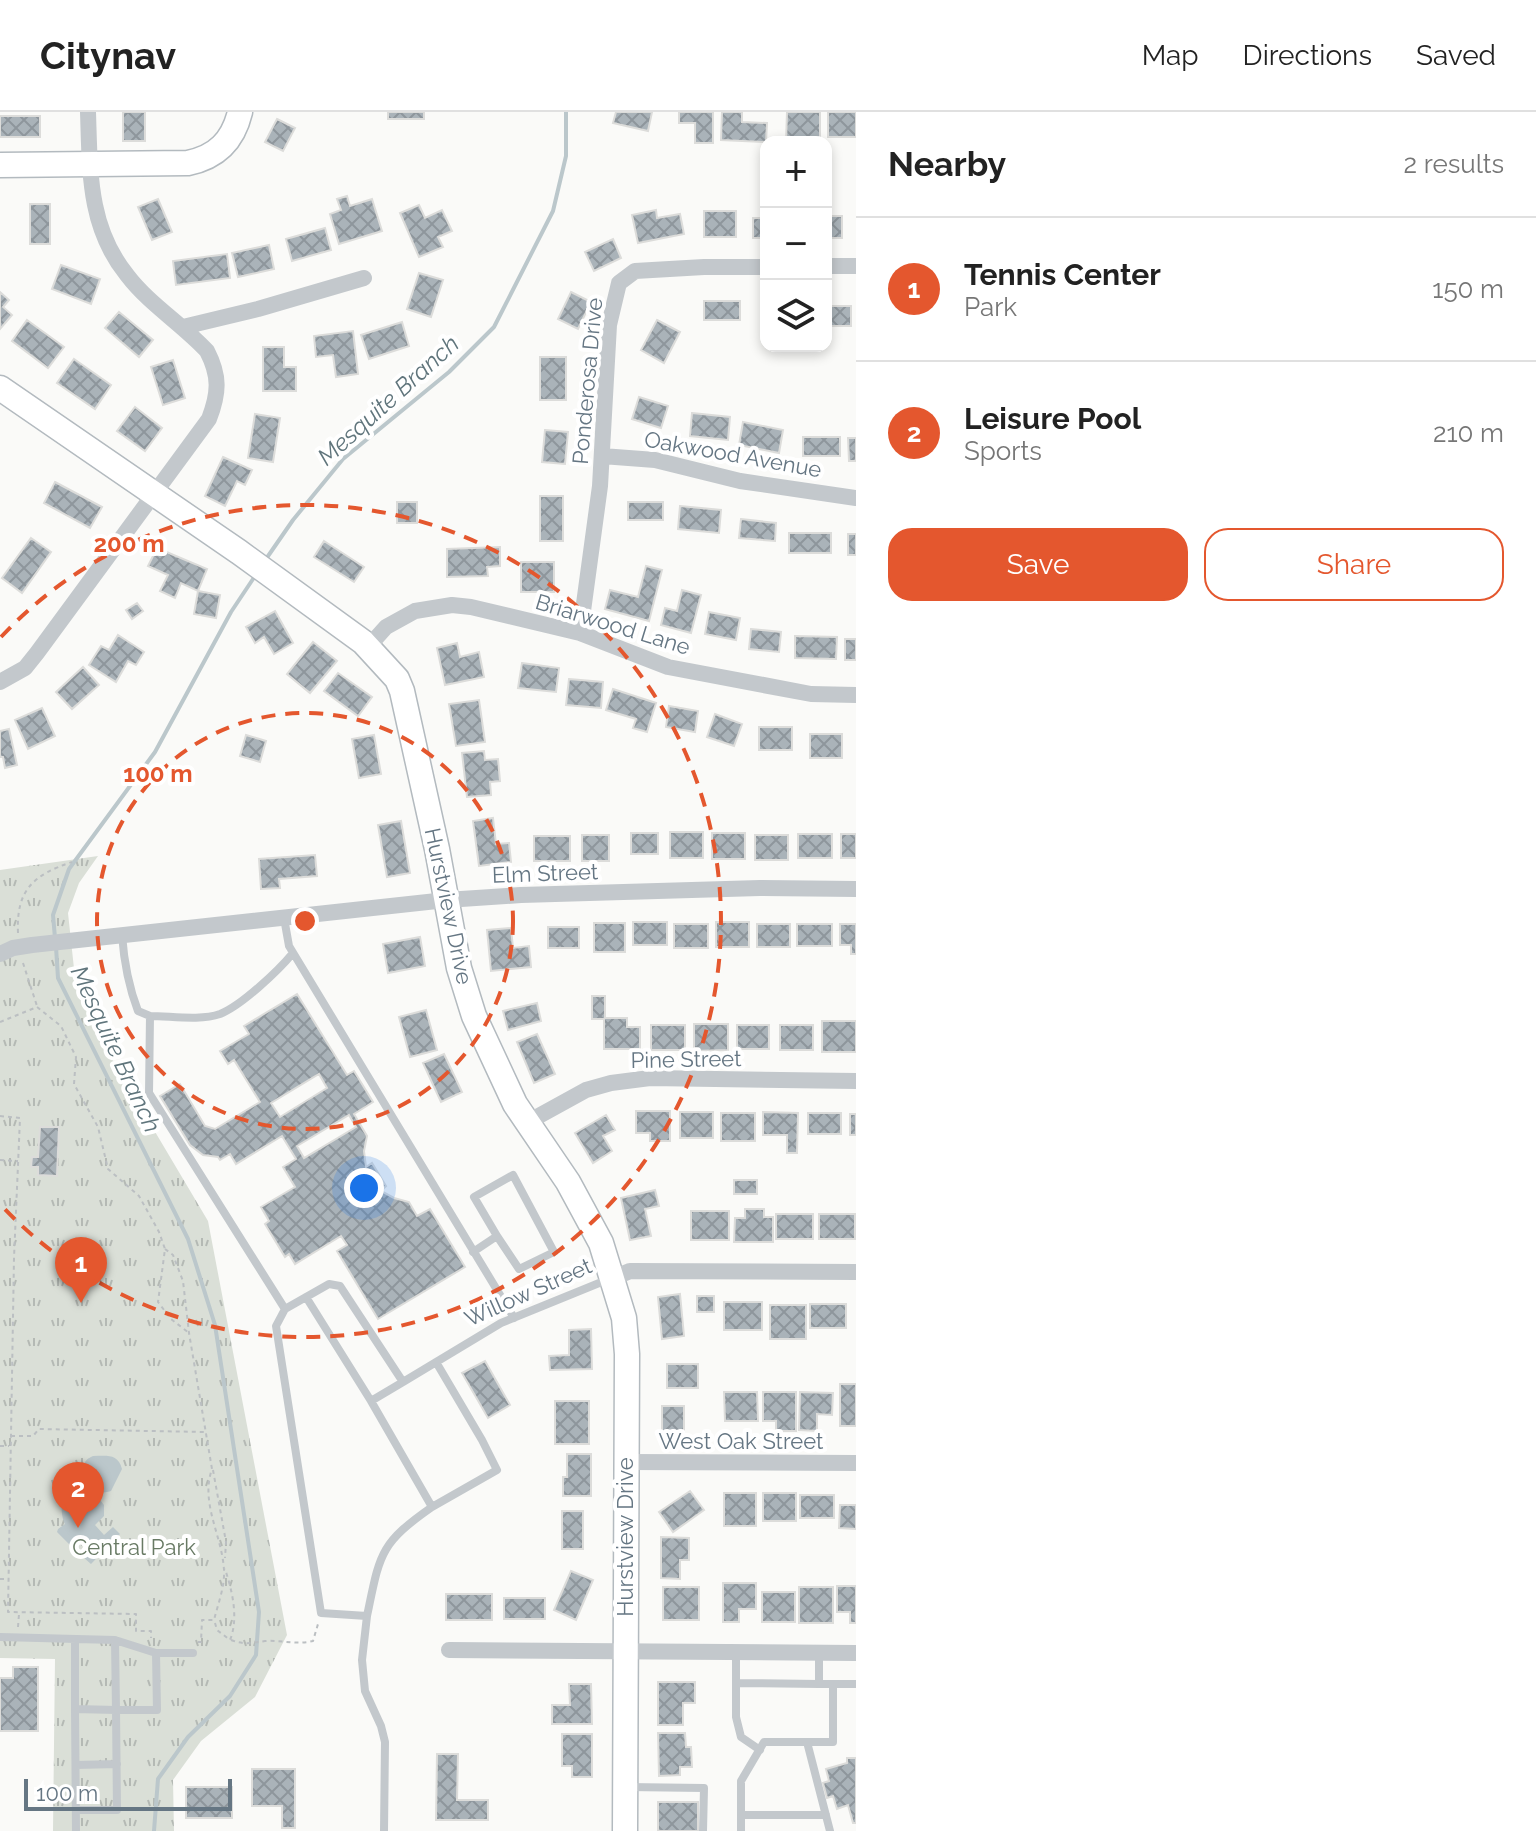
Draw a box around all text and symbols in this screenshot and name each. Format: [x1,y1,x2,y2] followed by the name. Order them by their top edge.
[40,33,176,78] text: Citynav
[1142,39,1199,72] text: Map
[1243,39,1372,72] text: Directions
[1416,39,1496,72] text: Saved
[760,136,832,352] map controls
[760,136,832,208] button: +
[888,144,1006,184] text: Nearby
[1404,149,1504,179] text: 2 results
[760,208,832,280] button: −
[964,257,1161,292] text: Tennis Center
[908,274,920,304] text: 1
[1432,274,1504,304] text: 150 m
[760,280,832,352] button: layers
[964,292,1017,322] text: Park
[567,297,607,465] street label: Ponderosa Drive
[311,329,465,471] water label: Mesquite Branch
[964,401,1141,436] text: Leisure Pool
[907,418,921,448] text: 2
[1433,418,1504,448] text: 210 m
[642,426,824,482] street label: Oakwood Avenue
[964,436,1042,466] text: Sports
[888,528,1188,601] button: Save
[1204,528,1504,601] button: Share
[93,529,165,558] text: 200 m
[533,588,694,660] street label: Briarwood Lane
[123,759,193,788] text: 100 m
[420,825,478,987] street label: Hurstview Drive
[491,858,599,888] street label: Elm Street
[291,907,319,935] centre of rings
[65,961,167,1137] water label: Mesquite Branch
[630,1045,742,1073] street label: Pine Street
[344,1168,384,1208] your location
[55,1237,107,1303] pin: 1
[460,1252,596,1332] street label: Willow Street
[659,1428,824,1454] street label: West Oak Street
[612,1457,638,1617] street label: Hurstview Drive
[52,1462,104,1528] pin: 2
[72,1534,196,1560] park label: Central Park
[24,1775,232,1811] scale bar
[36,1780,98,1806] text: 100 m

